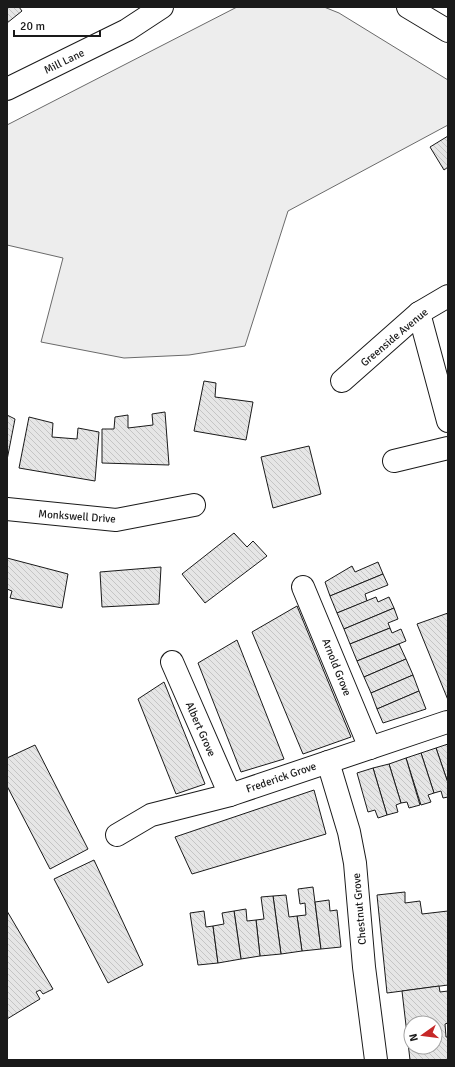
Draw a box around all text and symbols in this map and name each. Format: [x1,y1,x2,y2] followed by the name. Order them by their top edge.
[14,12,100,38] scale bar
[20,19,45,34] text: 20 m
[42,46,87,77] street label: Mill Lane
[358,305,431,369] street label: Greenside Avenue
[38,507,116,526] street label: Monkswell Drive
[319,637,354,698] street label: Arnold Grove
[183,700,218,759] street label: Albert Grove
[244,759,318,796] street label: Frederick Grove
[350,873,369,945] street label: Chestnut Grove
[403,1015,443,1055] north arrow
[407,1032,421,1043] text: N

